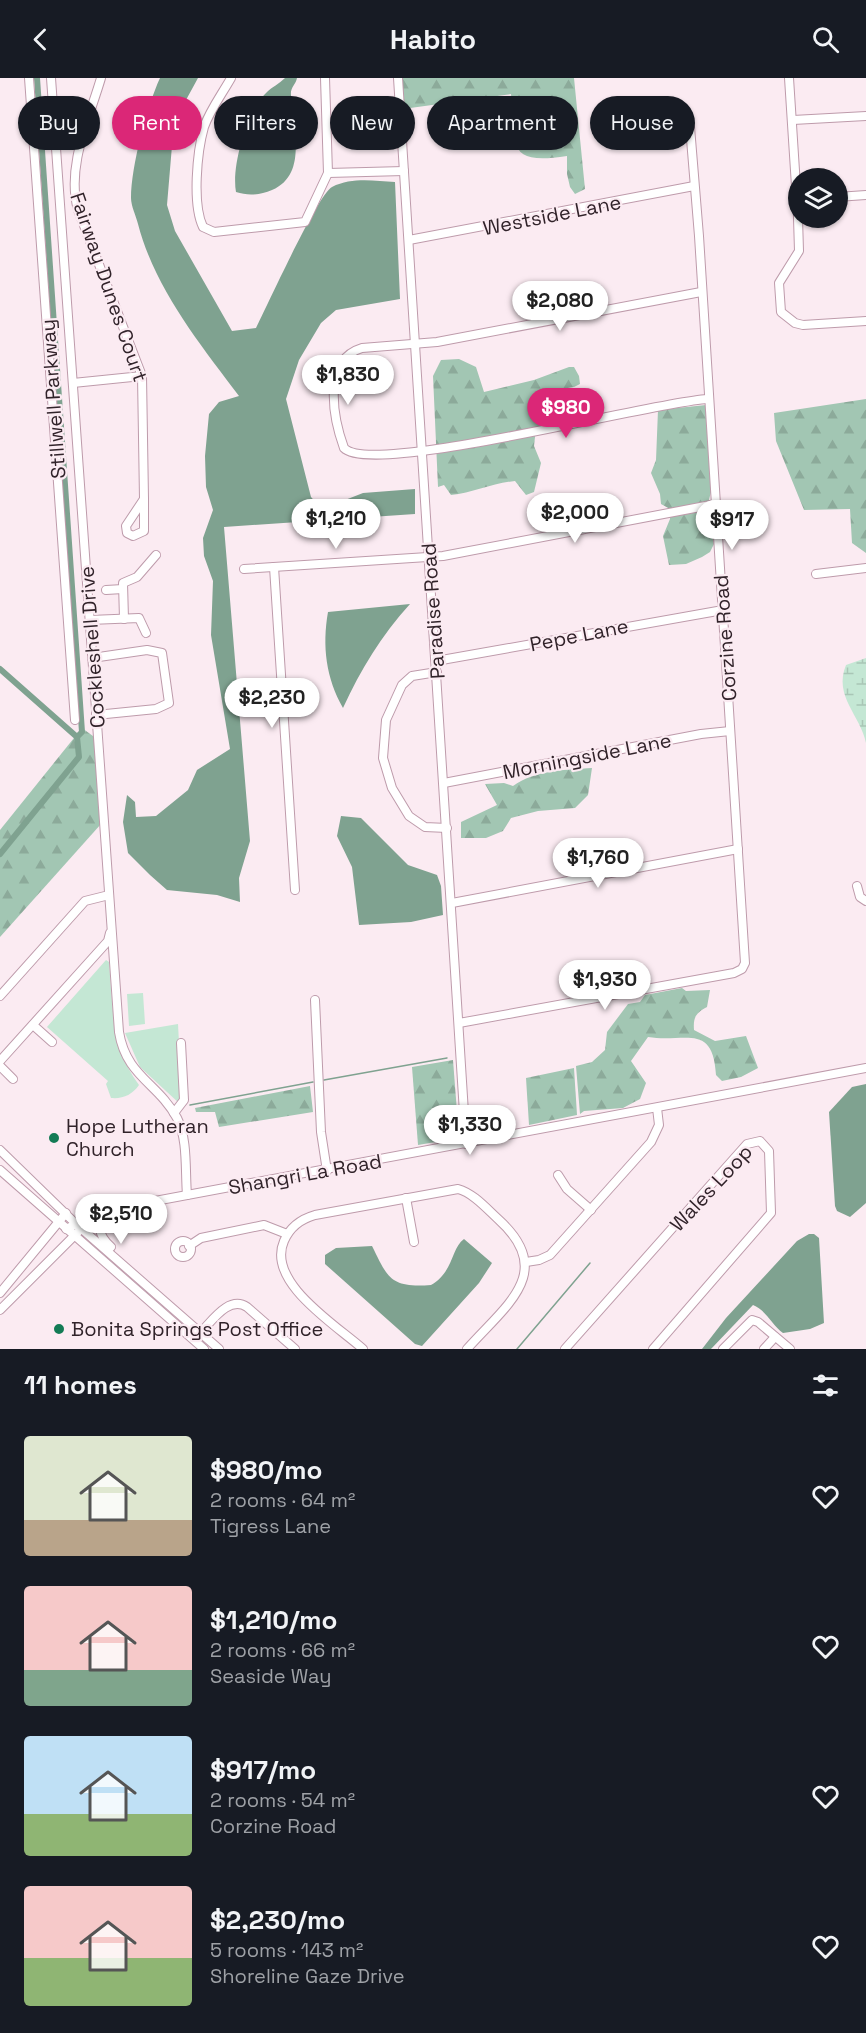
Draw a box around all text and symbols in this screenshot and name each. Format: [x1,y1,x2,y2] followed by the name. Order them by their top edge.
[390,22,476,57] text: Habito
[24,23,57,56] icon: back
[809,23,842,56] icon: search
[18,96,100,150] chip: Buy
[112,96,202,150] chip: Rent
[214,96,318,150] chip: Filters
[330,96,415,150] chip: New
[427,96,578,150] chip: Apartment
[590,96,695,150] chip: House
[788,168,848,228] map controls
[788,168,848,228] button: layers
[64,189,154,385] street label: Fairway Dunes Court
[481,189,623,241] street label: Westside Lane
[511,281,609,332] pin: $2,080
[526,287,594,313] text: $2,080
[34,318,72,480] street label: Stillwell Parkway
[299,355,397,406] pin: $1,830
[316,361,380,387] text: $1,830
[530,388,602,439] pin: $980
[541,394,591,420] text: $980
[526,493,624,544] pin: $2,000
[287,499,385,550] pin: $1,210
[541,499,609,525] text: $2,000
[696,500,768,551] pin: $917
[306,505,366,531] text: $1,210
[710,506,754,532] text: $917
[415,542,451,680] street label: Paradise Road
[73,565,111,729] street label: Cockleshell Drive
[708,574,742,702] street label: Corzine Road
[527,613,631,657] street label: Pepe Lane
[223,678,321,729] pin: $2,230
[239,684,305,710] text: $2,230
[500,727,674,785] street label: Morningside Lane
[549,838,647,889] pin: $1,760
[567,844,629,870] text: $1,760
[556,960,654,1011] pin: $1,930
[573,966,637,992] text: $1,930
[421,1105,519,1156] pin: $1,330
[438,1111,502,1137] text: $1,330
[66,1113,209,1162] place label: Hope Lutheran Church
[47,1131,61,1145] marker: Hope Lutheran Church
[664,1139,758,1237] street label: Wales Loop
[226,1148,384,1200] street label: Shangri La Road
[72,1194,170,1245] pin: $2,510
[89,1200,153,1226] text: $2,510
[71,1316,323,1342] place label: Bonita Springs Post Office
[52,1322,66,1336] marker: Bonita Springs Post Office
[24,1368,137,1402] text: 11 homes
[809,1369,842,1402] icon: filters
[210,1453,322,1487] text: $980/mo
[72,1460,144,1532] icon: home
[809,1480,842,1513] icon: heart
[210,1487,355,1513] text: 2 rooms · 64 m²
[210,1513,331,1539] text: Tigress Lane
[210,1603,337,1637] text: $1,210/mo
[72,1610,144,1682] icon: home
[809,1630,842,1663] icon: heart
[210,1637,355,1663] text: 2 rooms · 66 m²
[210,1663,331,1689] text: Seaside Way
[210,1753,316,1787] text: $917/mo
[72,1760,144,1832] icon: home
[809,1780,842,1813] icon: heart
[210,1787,355,1813] text: 2 rooms · 54 m²
[210,1813,336,1839] text: Corzine Road
[210,1903,345,1937] text: $2,230/mo
[72,1910,144,1982] icon: home
[809,1930,842,1963] icon: heart
[210,1937,363,1963] text: 5 rooms · 143 m²
[210,1963,405,1989] text: Shoreline Gaze Drive

